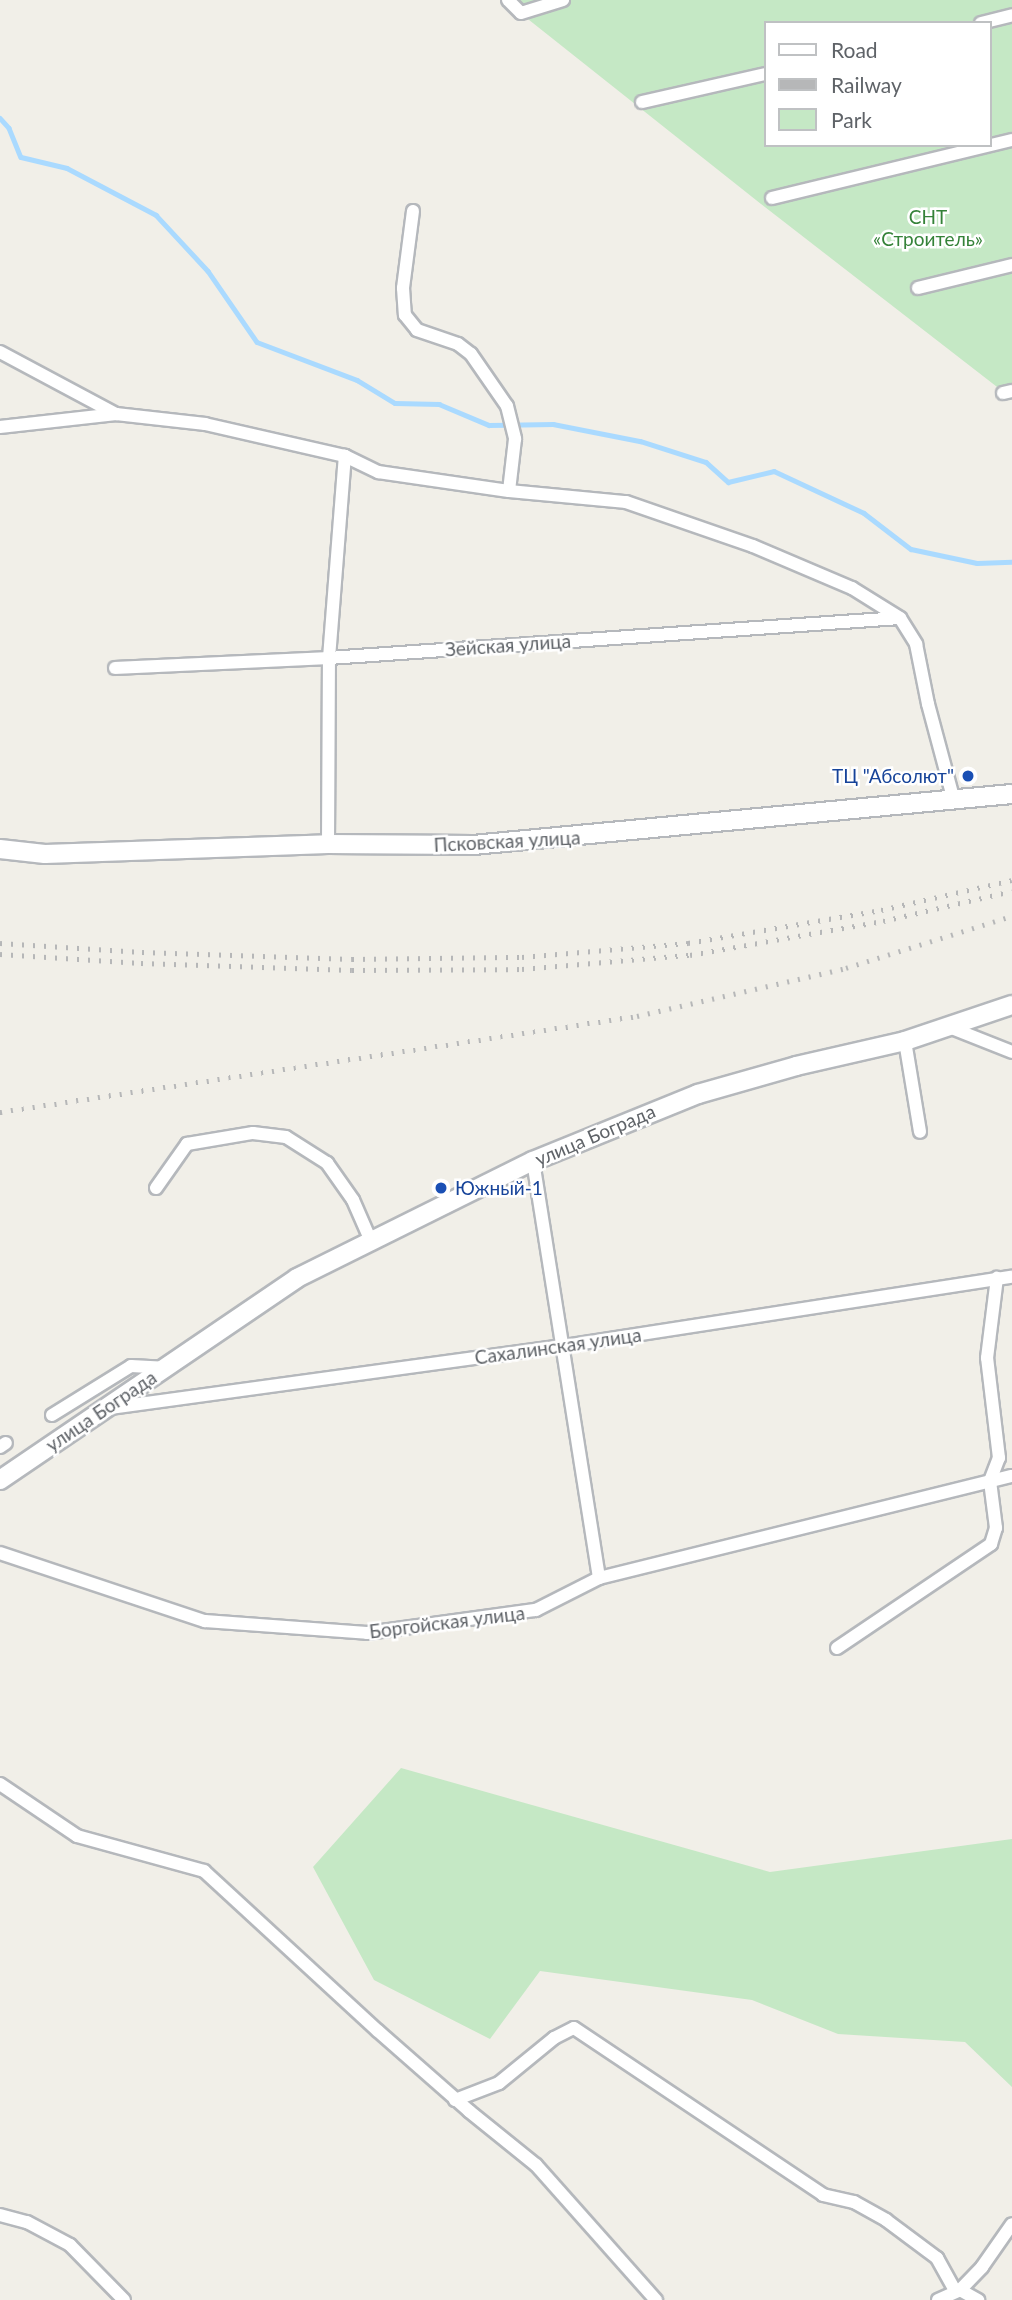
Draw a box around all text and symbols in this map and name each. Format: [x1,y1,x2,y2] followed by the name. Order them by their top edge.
[764,21,991,147] legend
[831,37,878,62] text: Road
[831,72,902,97] text: Railway
[831,107,872,132] text: Park
[873,206,983,250] park label: СНТ «Строитель»
[444,629,572,661] street label: Зейская улица
[832,765,954,787] place label: ТЦ "Абсолют"
[960,768,976,784] marker: ТЦ "Абсолют"
[433,826,581,856] street label: Псковская улица
[531,1099,659,1171] street label: улица Бограда
[455,1177,543,1199] place label: Южный-1
[433,1180,449,1196] marker: Южный-1
[473,1323,643,1369] street label: Сахалинская улица
[41,1366,161,1456] street label: улица Бограда
[368,1601,526,1643] street label: Боргойская улица

